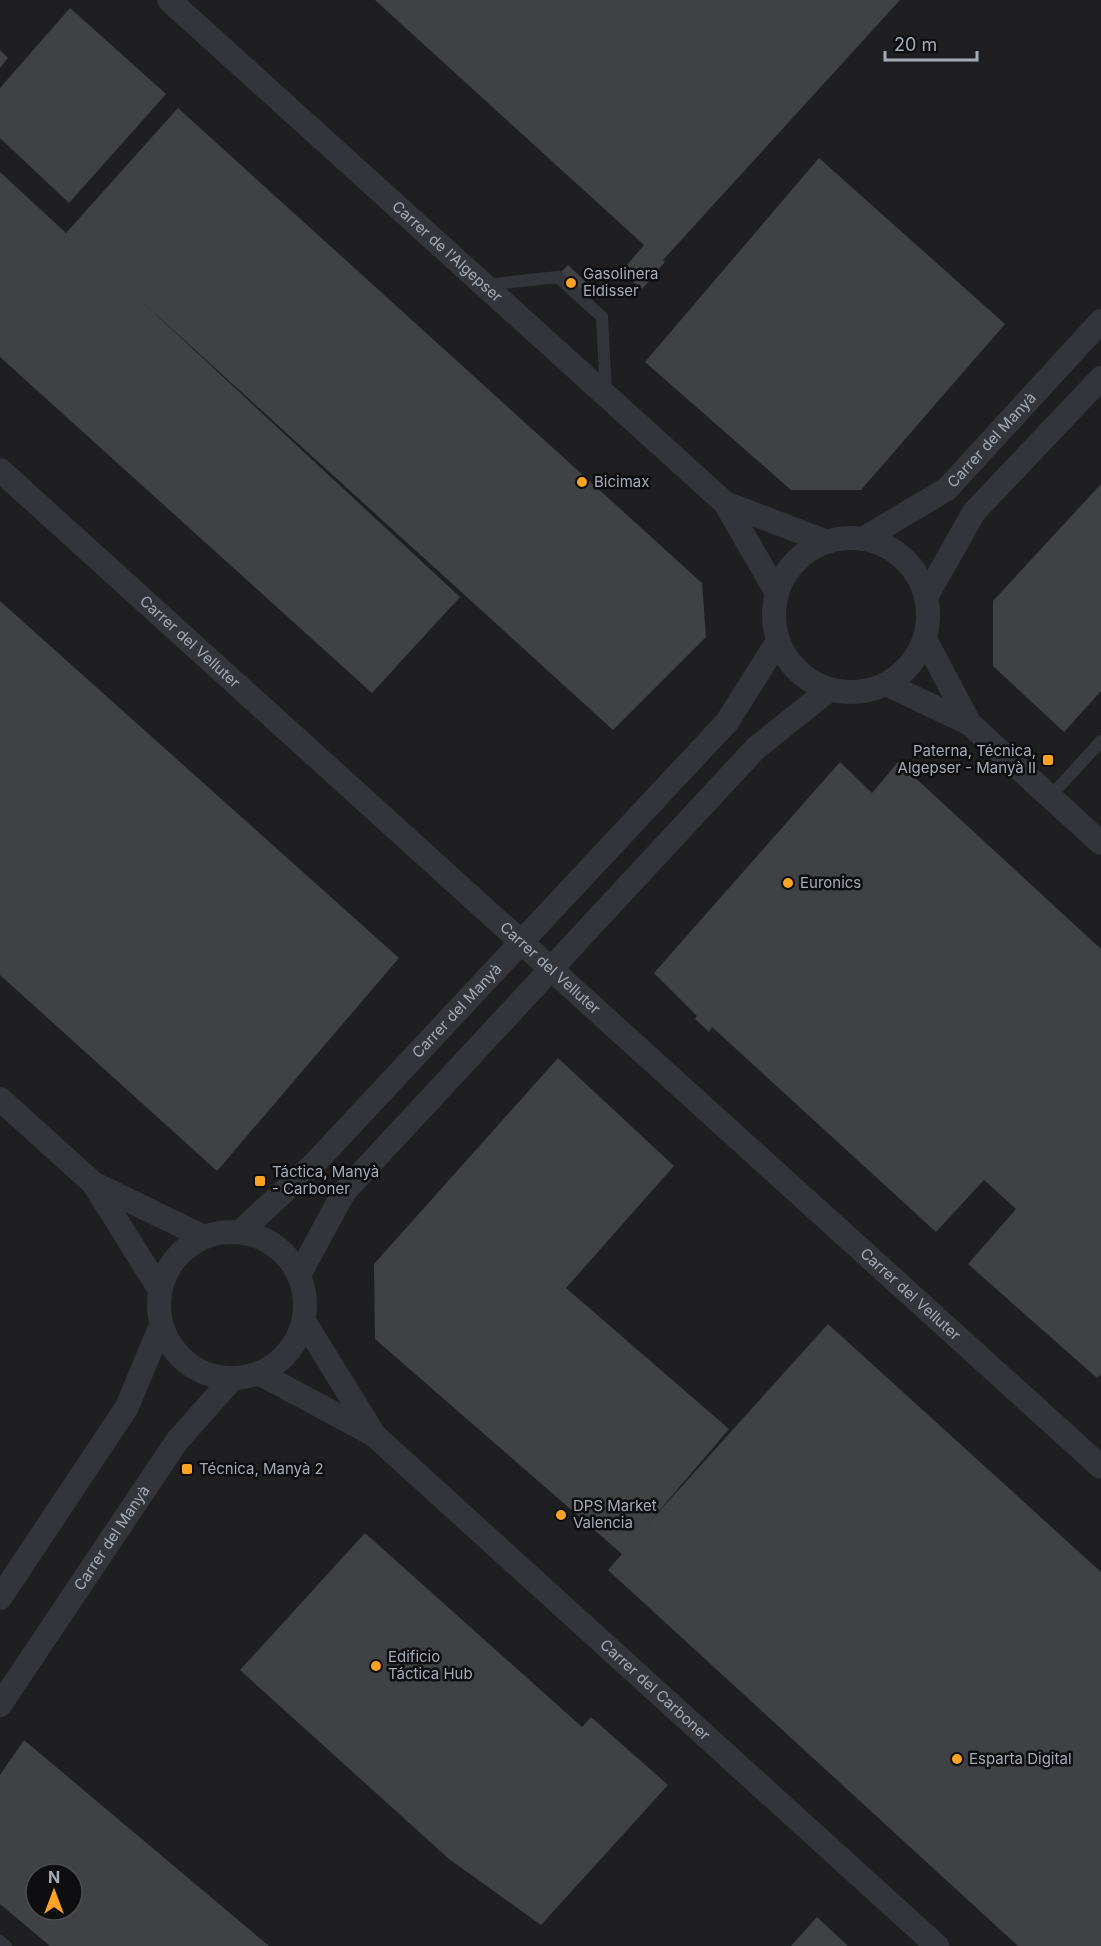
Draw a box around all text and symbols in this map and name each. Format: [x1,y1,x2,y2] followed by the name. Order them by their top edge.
[885,24,976,62] scale bar
[894,34,937,55] text: 20 m
[388,197,507,306] street label: Carrer de l'Algepser
[583,264,658,300] place label: Gasolinera Eldisser
[564,276,578,290] marker: Gasolinera Eldisser
[943,388,1040,491] street label: Carrer del Manyà
[594,472,649,491] place label: Bicimax
[575,475,589,489] marker: Bicimax
[136,591,244,692] street label: Carrer del Velluter
[898,741,1036,777] place label: Paterna, Técnica, Algepser - Manyà II
[1041,753,1055,767] marker: Paterna, Técnica, Algepser - Manyà II
[800,873,861,892] place label: Euronics
[781,876,795,890] marker: Euronics
[496,917,605,1018] street label: Carrer del Velluter
[408,959,505,1062] street label: Carrer del Manyà
[272,1162,379,1198] place label: Táctica, Manyà - Carboner
[253,1174,267,1188] marker: Táctica, Manyà - Carboner
[856,1244,965,1344] street label: Carrer del Velluter
[199,1459,324,1478] place label: Técnica, Manyà 2
[180,1462,194,1476] marker: Técnica, Manyà 2
[69,1482,154,1594] street label: Carrer del Manyà
[573,1496,657,1532] place label: DPS Market Valencia
[554,1508,568,1522] marker: DPS Market Valencia
[596,1635,714,1745] street label: Carrer del Carboner
[388,1647,473,1683] place label: Edificio Táctica Hub
[369,1659,383,1673] marker: Edificio Táctica Hub
[969,1749,1072,1768] place label: Esparta Digital
[950,1752,964,1766] marker: Esparta Digital
[24,1862,84,1922] north arrow
[48,1867,60,1887] text: N

